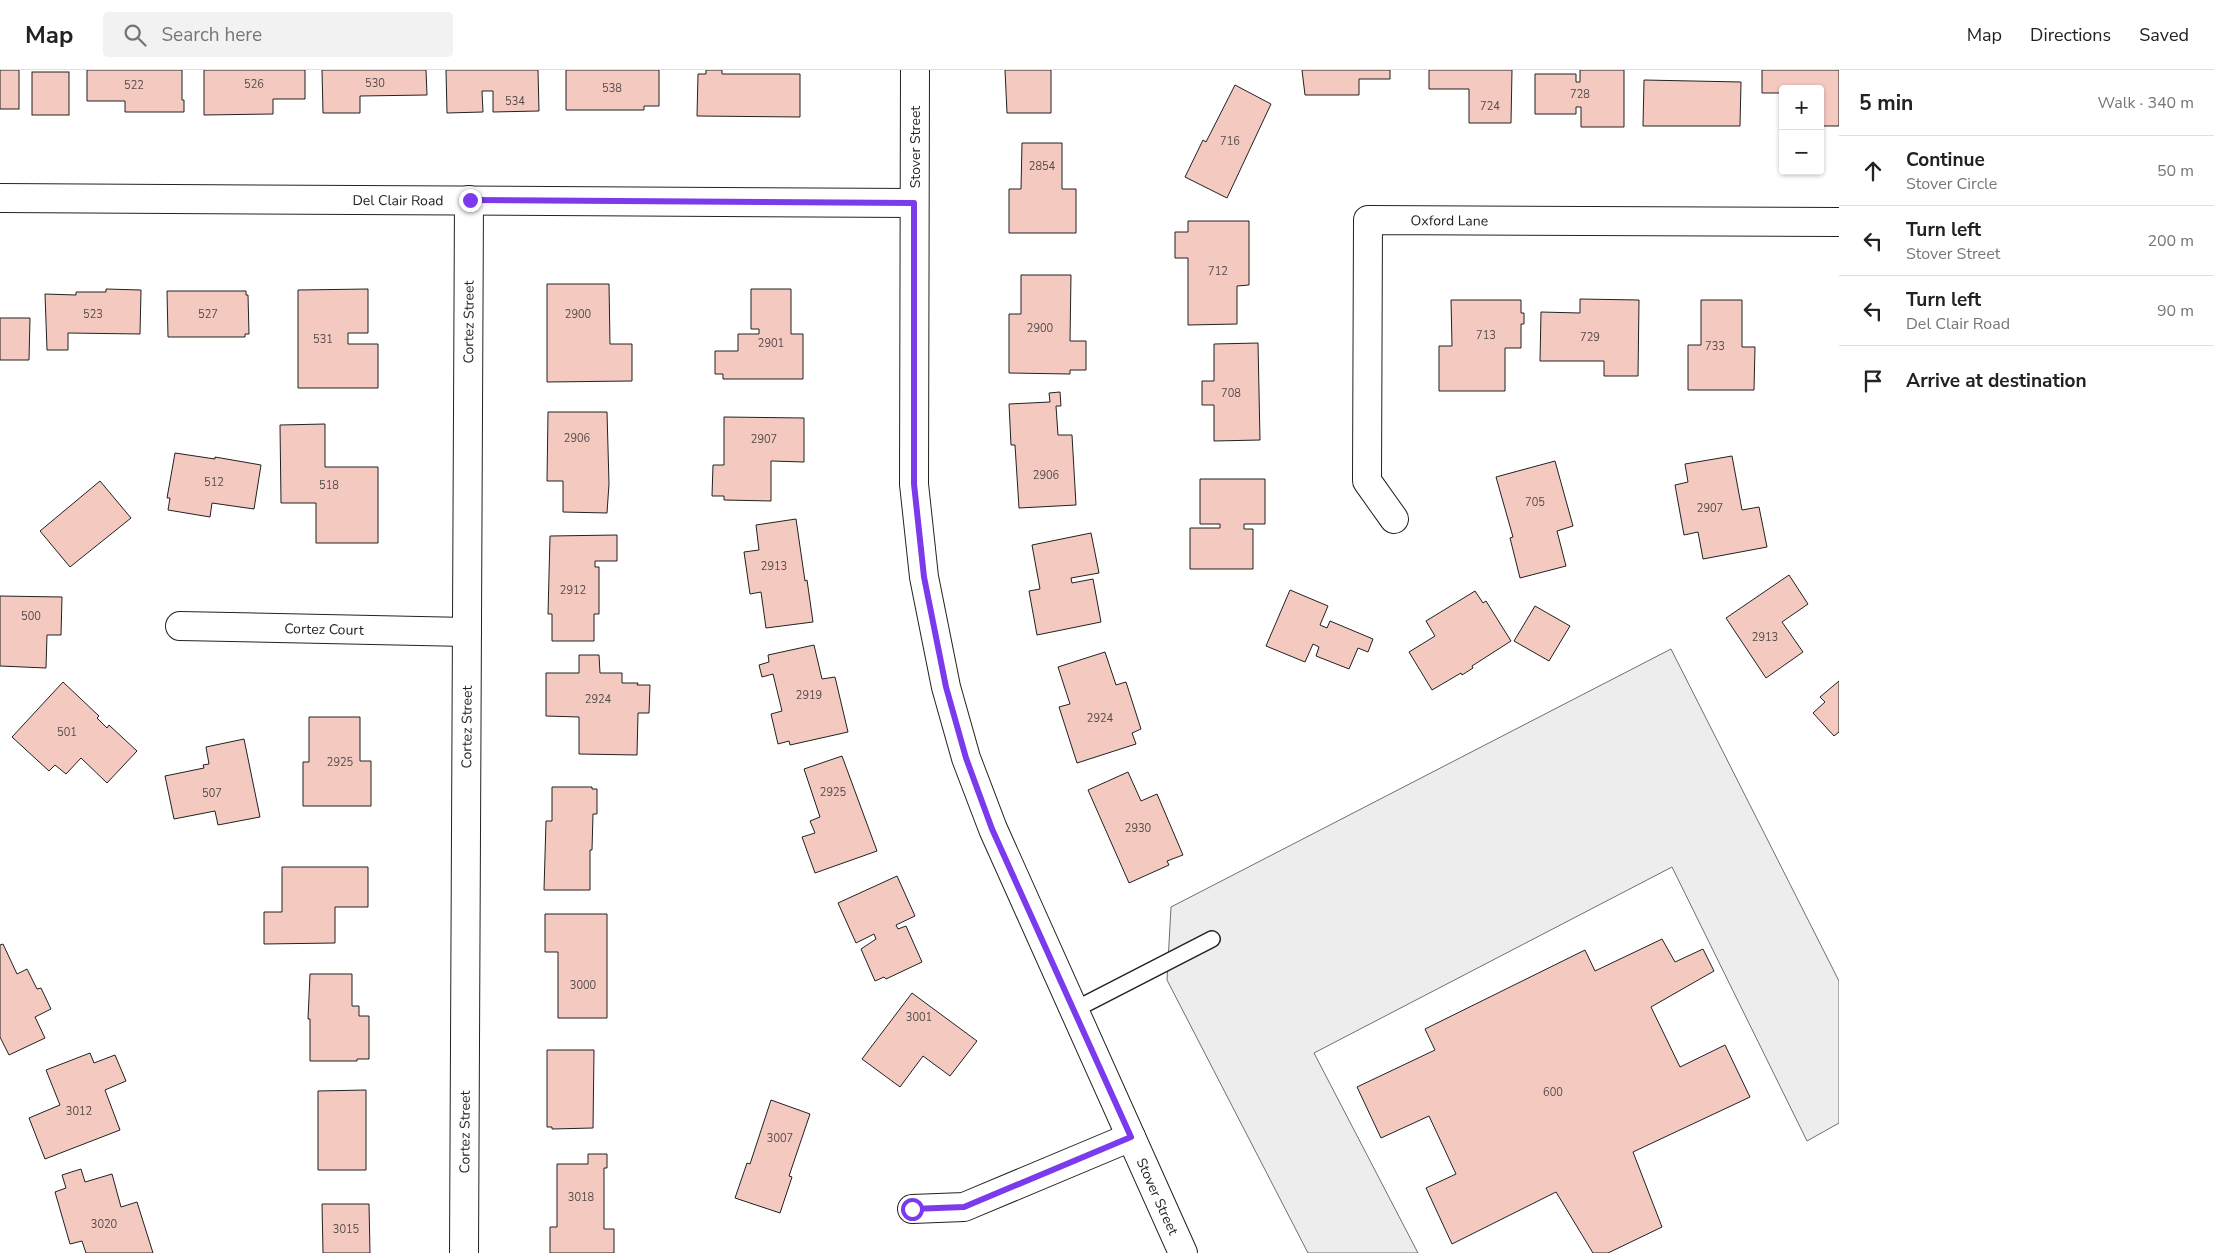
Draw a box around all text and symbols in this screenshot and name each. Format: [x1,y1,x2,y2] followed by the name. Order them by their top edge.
[103,12,453,57] search box
[25,19,73,51] text: Map
[121,21,149,49] icon: search
[161,22,262,48] text: Search here
[1967,23,2002,47] text: Map
[2030,23,2111,47] text: Directions
[2139,23,2189,47] text: Saved
[365,76,385,91] house number: 530
[244,77,264,92] house number: 526
[124,78,144,93] house number: 522
[602,81,622,96] house number: 538
[1779,85,1824,175] map controls
[1779,85,1824,130] button: +
[1570,87,1590,102] house number: 728
[1859,89,1913,117] text: 5 min
[2098,92,2194,114] text: Walk · 340 m
[505,94,525,109] house number: 534
[1480,99,1500,114] house number: 724
[906,106,925,188] street label: Stover Street
[1779,130,1824,175] button: −
[1220,134,1240,149] house number: 716
[1906,147,1985,173] text: Continue
[1859,157,1887,185] icon: ahead
[1029,159,1056,174] house number: 2854
[2157,160,2194,182] text: 50 m
[1906,173,1997,195] text: Stover Circle
[459,189,482,212] route end
[352,190,444,210] street label: Del Clair Road
[1411,211,1488,230] street label: Oxford Lane
[1906,217,1981,243] text: Turn left
[1859,227,1887,255] icon: left
[2147,230,2194,252] text: 200 m
[1906,243,2000,265] text: Stover Street
[1208,264,1228,279] house number: 712
[459,281,478,363] street label: Cortez Street
[1906,287,1981,313] text: Turn left
[1859,297,1887,325] icon: left
[2157,300,2194,322] text: 90 m
[83,307,103,322] house number: 523
[198,307,218,322] house number: 527
[565,307,592,322] house number: 2900
[1906,313,2010,335] text: Del Clair Road
[1027,321,1054,336] house number: 2900
[1476,328,1496,343] house number: 713
[1580,330,1600,345] house number: 729
[313,332,333,347] house number: 531
[758,336,784,351] house number: 2901
[1705,339,1725,354] house number: 733
[1859,367,1887,395] icon: arrive
[1906,368,2087,394] text: Arrive at destination
[1221,386,1241,401] house number: 708
[564,431,591,446] house number: 2906
[751,432,777,447] house number: 2907
[1033,468,1060,483] house number: 2906
[204,475,224,490] house number: 512
[319,478,339,493] house number: 518
[1525,495,1545,510] house number: 705
[1697,501,1723,516] house number: 2907
[761,559,787,574] house number: 2913
[560,583,586,598] house number: 2912
[21,609,41,624] house number: 500
[284,619,364,639] street label: Cortez Court
[1752,630,1778,645] house number: 2913
[457,686,476,768] street label: Cortez Street
[796,688,822,703] house number: 2919
[585,692,612,707] house number: 2924
[1087,711,1114,726] house number: 2924
[57,725,77,740] house number: 501
[327,755,354,770] house number: 2925
[820,785,847,800] house number: 2925
[202,786,222,801] house number: 507
[1125,821,1152,836] house number: 2930
[570,978,597,993] house number: 3000
[906,1010,932,1025] house number: 3001
[1543,1085,1563,1100] house number: 600
[455,1090,474,1173] street label: Cortez Street
[66,1104,92,1119] house number: 3012
[767,1131,793,1146] house number: 3007
[1132,1155,1183,1238] street label: Stover Street
[568,1190,595,1205] house number: 3018
[901,1198,924,1221] route start
[91,1217,118,1232] house number: 3020
[333,1222,360,1237] house number: 3015

